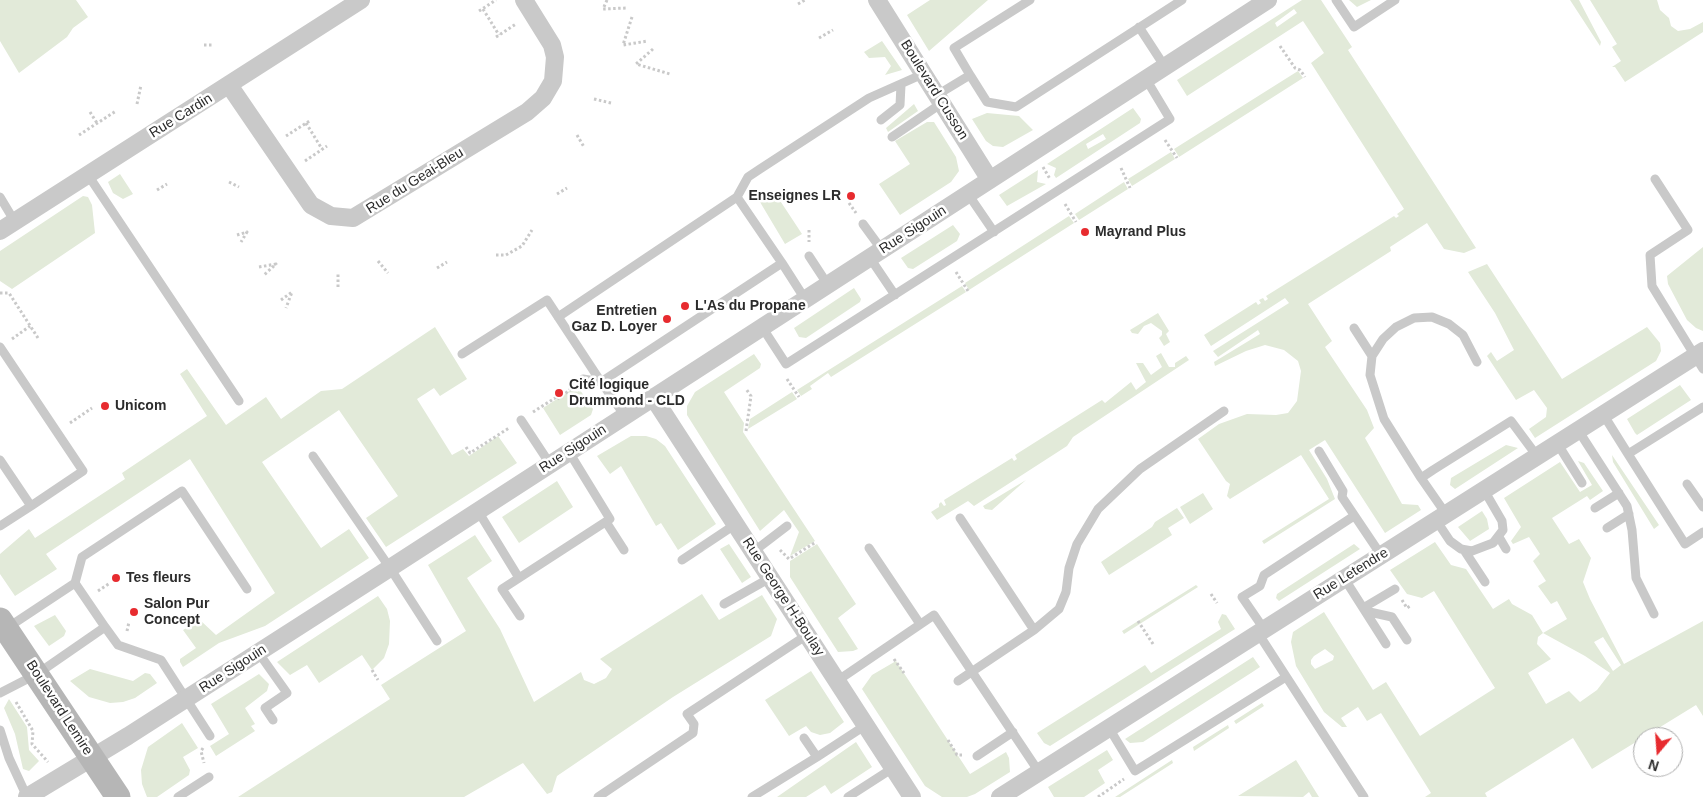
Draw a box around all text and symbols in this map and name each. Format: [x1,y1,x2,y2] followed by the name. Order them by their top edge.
[897,37,971,143] street label: Boulevard Cusson
[147,90,215,142] street label: Rue Cardin
[363,144,467,218] street label: Rue du Geai-Bleu
[748,188,841,204] place label: Enseignes LR
[845,190,857,202] marker: Enseignes LR
[876,202,950,258] street label: Rue Sigouin
[1095,224,1186,240] place label: Mayrand Plus
[1079,226,1091,238] marker: Mayrand Plus
[695,298,806,314] place label: L'As du Propane
[679,300,691,312] marker: L'As du Propane
[571,303,657,336] place label: Entretien Gaz D. Loyer
[661,313,673,325] marker: Entretien Gaz D. Loyer
[569,377,685,410] place label: Cité logique Drummond - CLD
[553,387,565,399] marker: Cité logique Drummond - CLD
[115,398,166,414] place label: Unicom
[99,400,111,412] marker: Unicom
[536,421,610,477] street label: Rue Sigouin
[738,535,828,659] street label: Rue George H-Boulay
[1311,544,1391,604] street label: Rue Letendre
[126,570,191,586] place label: Tes fleurs
[110,572,122,584] marker: Tes fleurs
[144,596,209,628] place label: Salon Pur Concept
[128,606,140,618] marker: Salon Pur Concept
[196,641,270,697] street label: Rue Sigouin
[22,657,96,759] street label: Boulevard Lemire
[1633,727,1683,777] north arrow
[1646,756,1661,774] text: N

